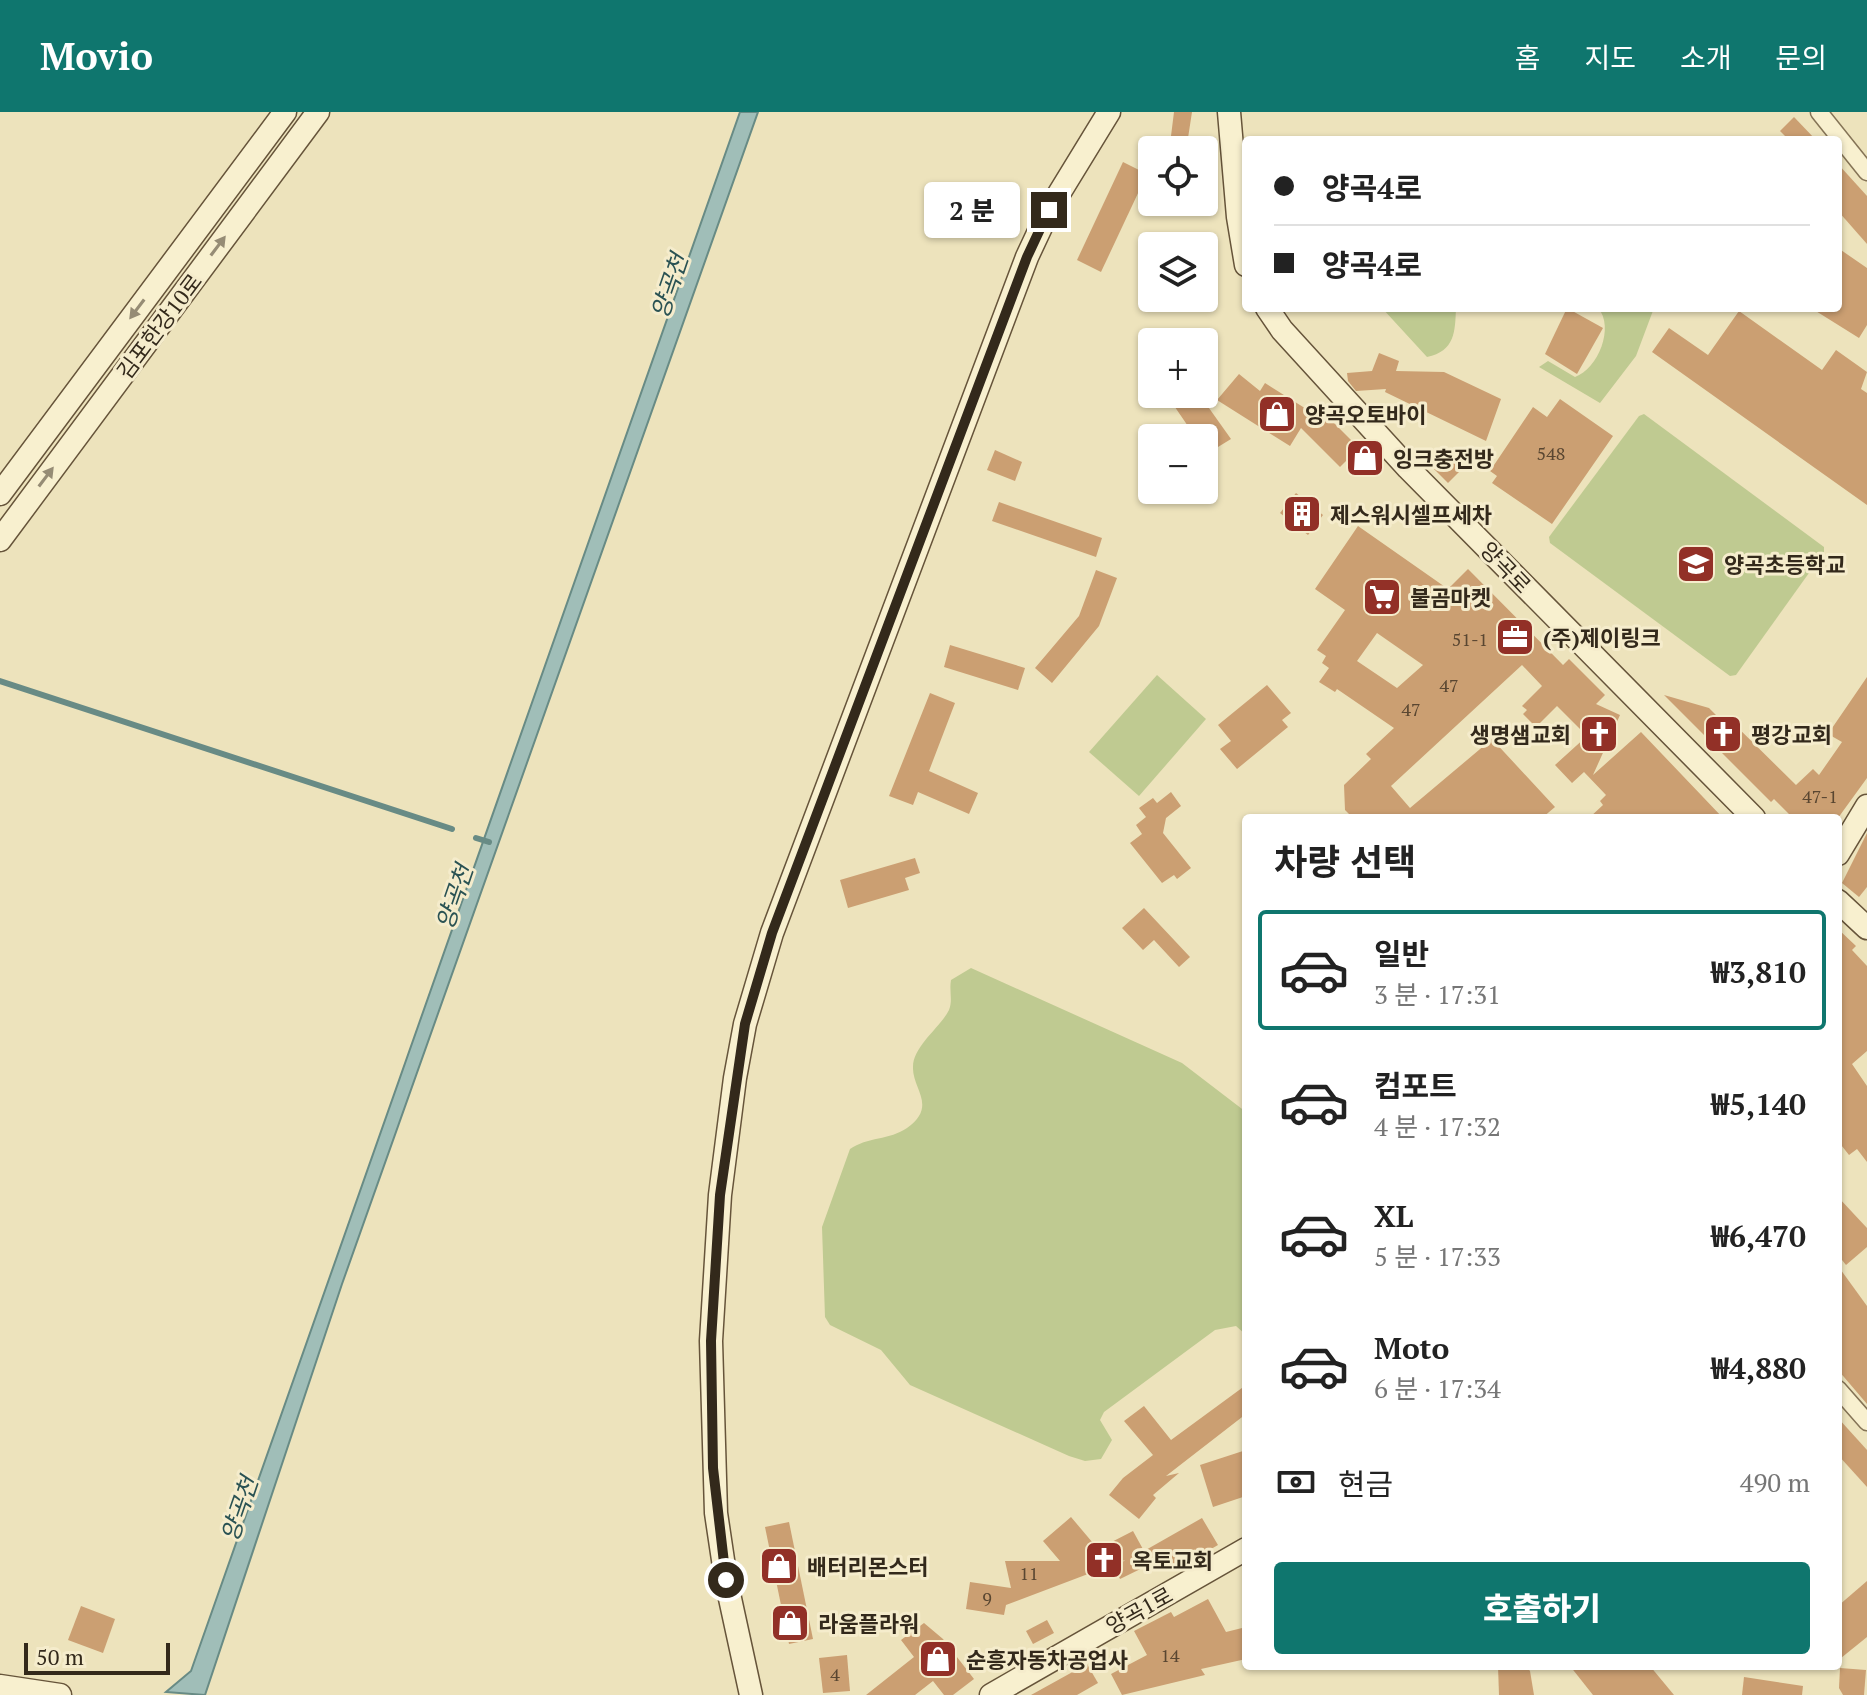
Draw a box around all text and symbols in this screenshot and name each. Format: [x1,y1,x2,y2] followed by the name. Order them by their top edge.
[40,31,153,81] text: Movio
[1515,39,1540,76] text: 홈
[1584,39,1636,76] text: 지도
[1680,39,1731,76] text: 소개
[1775,39,1827,76] text: 문의
[1138,136,1218,504] map controls
[1138,136,1218,216] button: locate
[1322,168,1422,208] text: 양곡4로
[925,182,1021,238] callout: 2 분
[1031,192,1067,228] route end
[949,193,995,227] text: 2 분
[1138,232,1218,312] button: layers
[210,236,226,256] one-way arrow
[1322,245,1422,285] text: 양곡4로
[643,247,696,323] water label: 양곡천
[110,267,208,385] street label: 김포한강10로
[130,299,146,319] one-way arrow
[1138,328,1218,408] button: +
[1256,393,1298,435] shop icon: 양곡오토바이
[1305,400,1426,429] place label: 양곡오토바이
[1138,424,1218,504] button: −
[1344,437,1386,479] shop icon: 잉크충전방
[1537,441,1565,465] house number: 548
[1393,444,1494,473] place label: 잉크충전방
[38,467,54,487] one-way arrow
[1281,493,1323,535] building icon: 제스워시셀프세차
[1330,500,1492,529] place label: 제스워시셀프세차
[1474,535,1538,599] street label: 양곡로
[1675,543,1717,585] school or university icon: 양곡초등학교
[1724,550,1845,579] place label: 양곡초등학교
[1361,576,1403,618] supermarket icon: 불곰마켓
[1410,583,1491,612] place label: 불곰마켓
[1494,616,1536,658] office icon: (주)제이링크
[1543,623,1661,652] place label: (주)제이링크
[1452,627,1488,651] house number: 51-1
[1439,673,1459,697] house number: 47
[1401,697,1421,721] house number: 47
[1578,713,1620,755] church icon: 생명샘교회
[1702,713,1744,755] church icon: 평강교회
[1470,720,1571,749] place label: 생명샘교회
[1751,720,1832,749] place label: 평강교회
[1802,784,1838,808] house number: 47-1
[1274,838,1416,885] text: 차량 선택
[428,858,481,934] water label: 양곡천
[1278,934,1350,1006] icon: car
[1374,934,1429,974] text: 일반
[1711,952,1806,992] text: ₩3,810
[1374,977,1501,1011] text: 3 분 · 17:31
[1278,1066,1350,1138] icon: car
[1374,1066,1457,1106] text: 컴포트
[1711,1084,1806,1124] text: ₩5,140
[1374,1109,1501,1143] text: 4 분 · 17:32
[1374,1196,1413,1236] text: XL
[1278,1198,1350,1270] icon: car
[1711,1216,1806,1256] text: ₩6,470
[1374,1239,1501,1273] text: 5 분 · 17:33
[1374,1328,1449,1368] text: Moto
[1278,1330,1350,1402] icon: car
[1711,1348,1806,1388] text: ₩4,880
[1374,1371,1501,1405] text: 6 분 · 17:34
[1274,1460,1318,1504] icon: cash
[1338,1464,1393,1504] text: 현금
[1740,1465,1810,1499] text: 490 m
[213,1470,266,1546] water label: 양곡천
[1083,1539,1125,1581] church icon: 옥토교회
[758,1545,800,1587] shop icon: 배터리몬스터
[1132,1546,1213,1575] place label: 옥토교회
[807,1552,928,1581] place label: 배터리몬스터
[1019,1561,1039,1585] house number: 11
[708,1562,744,1598] route start
[1274,1562,1810,1654] button: 호출하기
[1100,1580,1178,1640] street label: 양곡1로
[982,1586,992,1610] house number: 9
[769,1602,811,1644] shop icon: 라움플라워
[818,1609,919,1638] place label: 라움플라워
[917,1638,959,1680] shop icon: 순흥자동차공업사
[24,1639,170,1675] scale bar
[36,1642,84,1671] text: 50 m
[1160,1643,1180,1667] house number: 14
[966,1645,1128,1674] place label: 순흥자동차공업사
[830,1662,840,1686] house number: 4

